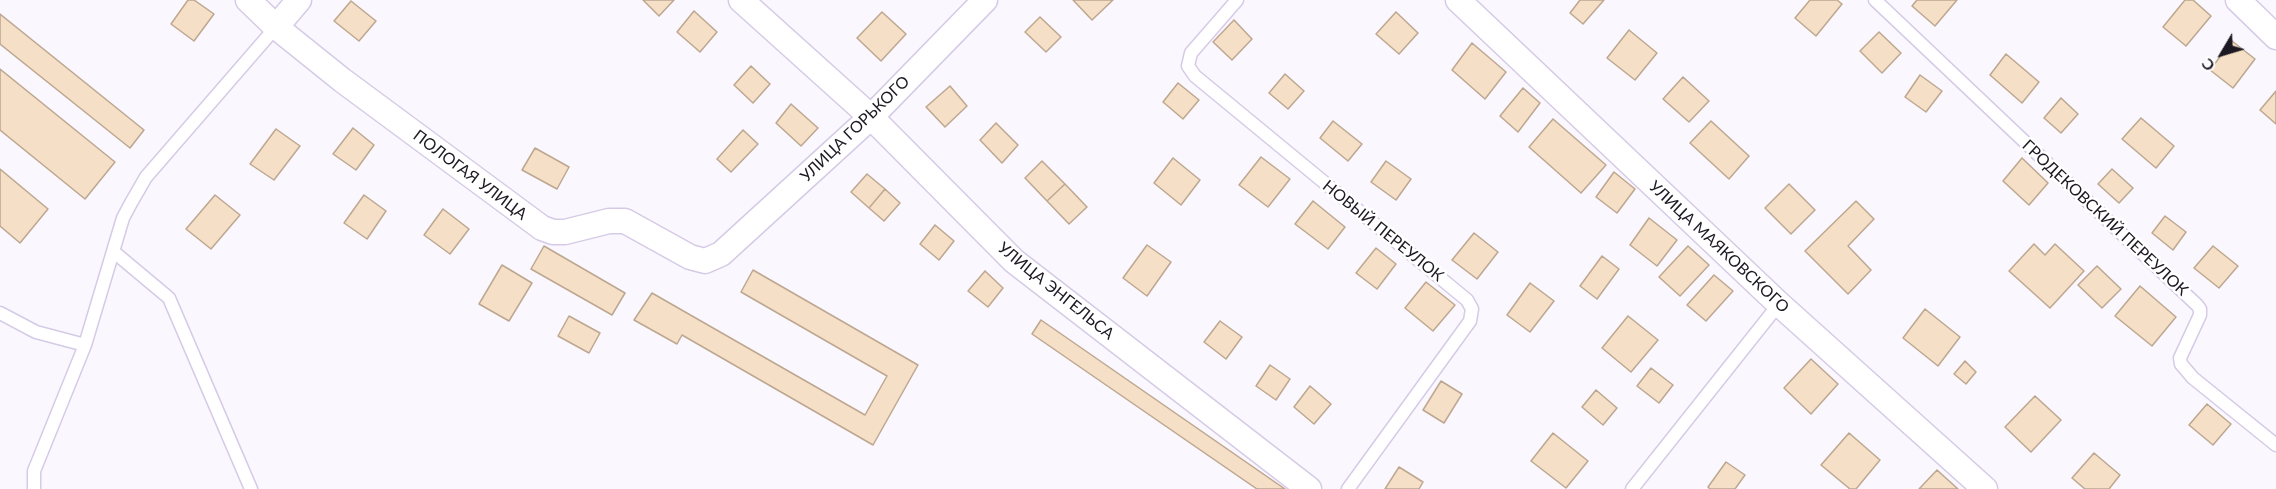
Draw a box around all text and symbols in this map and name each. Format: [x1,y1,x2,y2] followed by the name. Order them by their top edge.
[2192,24,2252,84] north arrow
[2197,55,2218,75] text: С
[796,72,914,186] street label: УЛИЦА ГОРЬКОГО
[409,126,531,224] street label: ПОЛОГАЯ УЛИЦА
[2018,136,2192,300] street label: ГРОДЕКОВСКИЙ ПЕРЕУЛОК
[1319,176,1447,286] street label: НОВЫЙ ПЕРЕУЛОК
[1645,177,1793,317] street label: УЛИЦА МАЯКОВСКОГО
[994,238,1118,344] street label: УЛИЦА ЭНГЕЛЬСА

